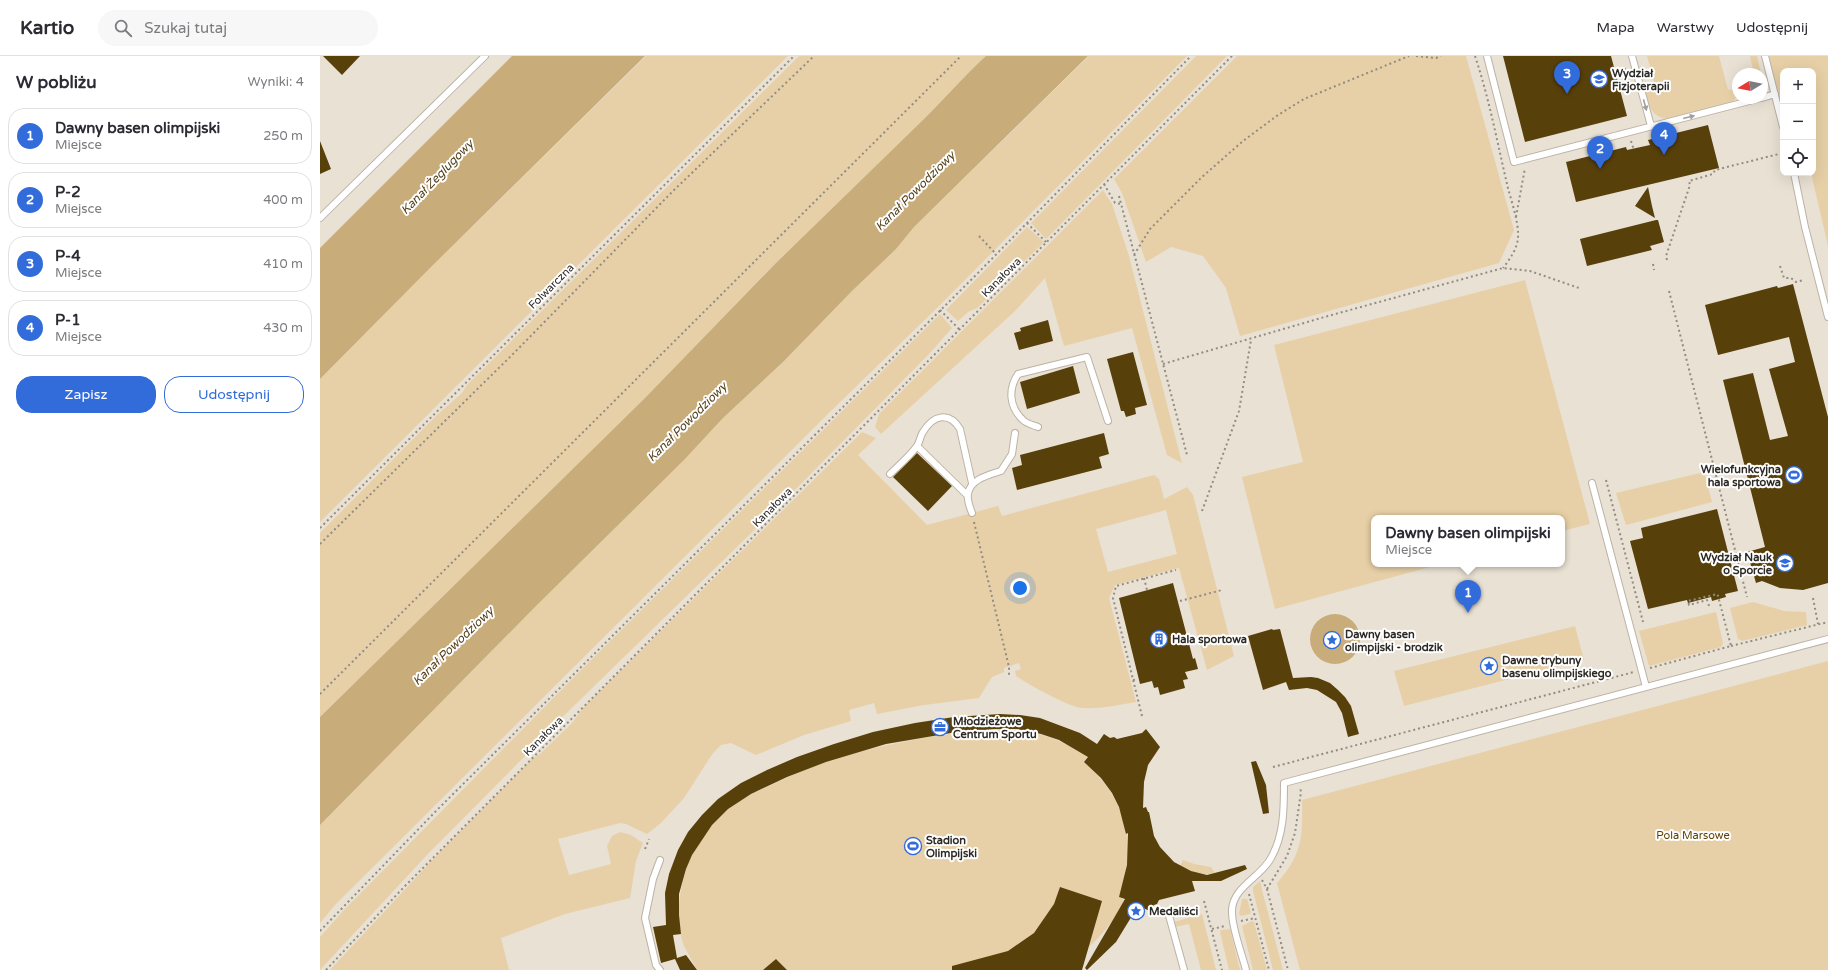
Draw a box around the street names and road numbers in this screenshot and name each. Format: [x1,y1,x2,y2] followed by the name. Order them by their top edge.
[979,255,1024,300] street label: Kanałowa
[526,261,577,312] street label: Folwarczna
[750,485,795,530] street label: Kanałowa
[521,714,566,759] street label: Kanałowa

